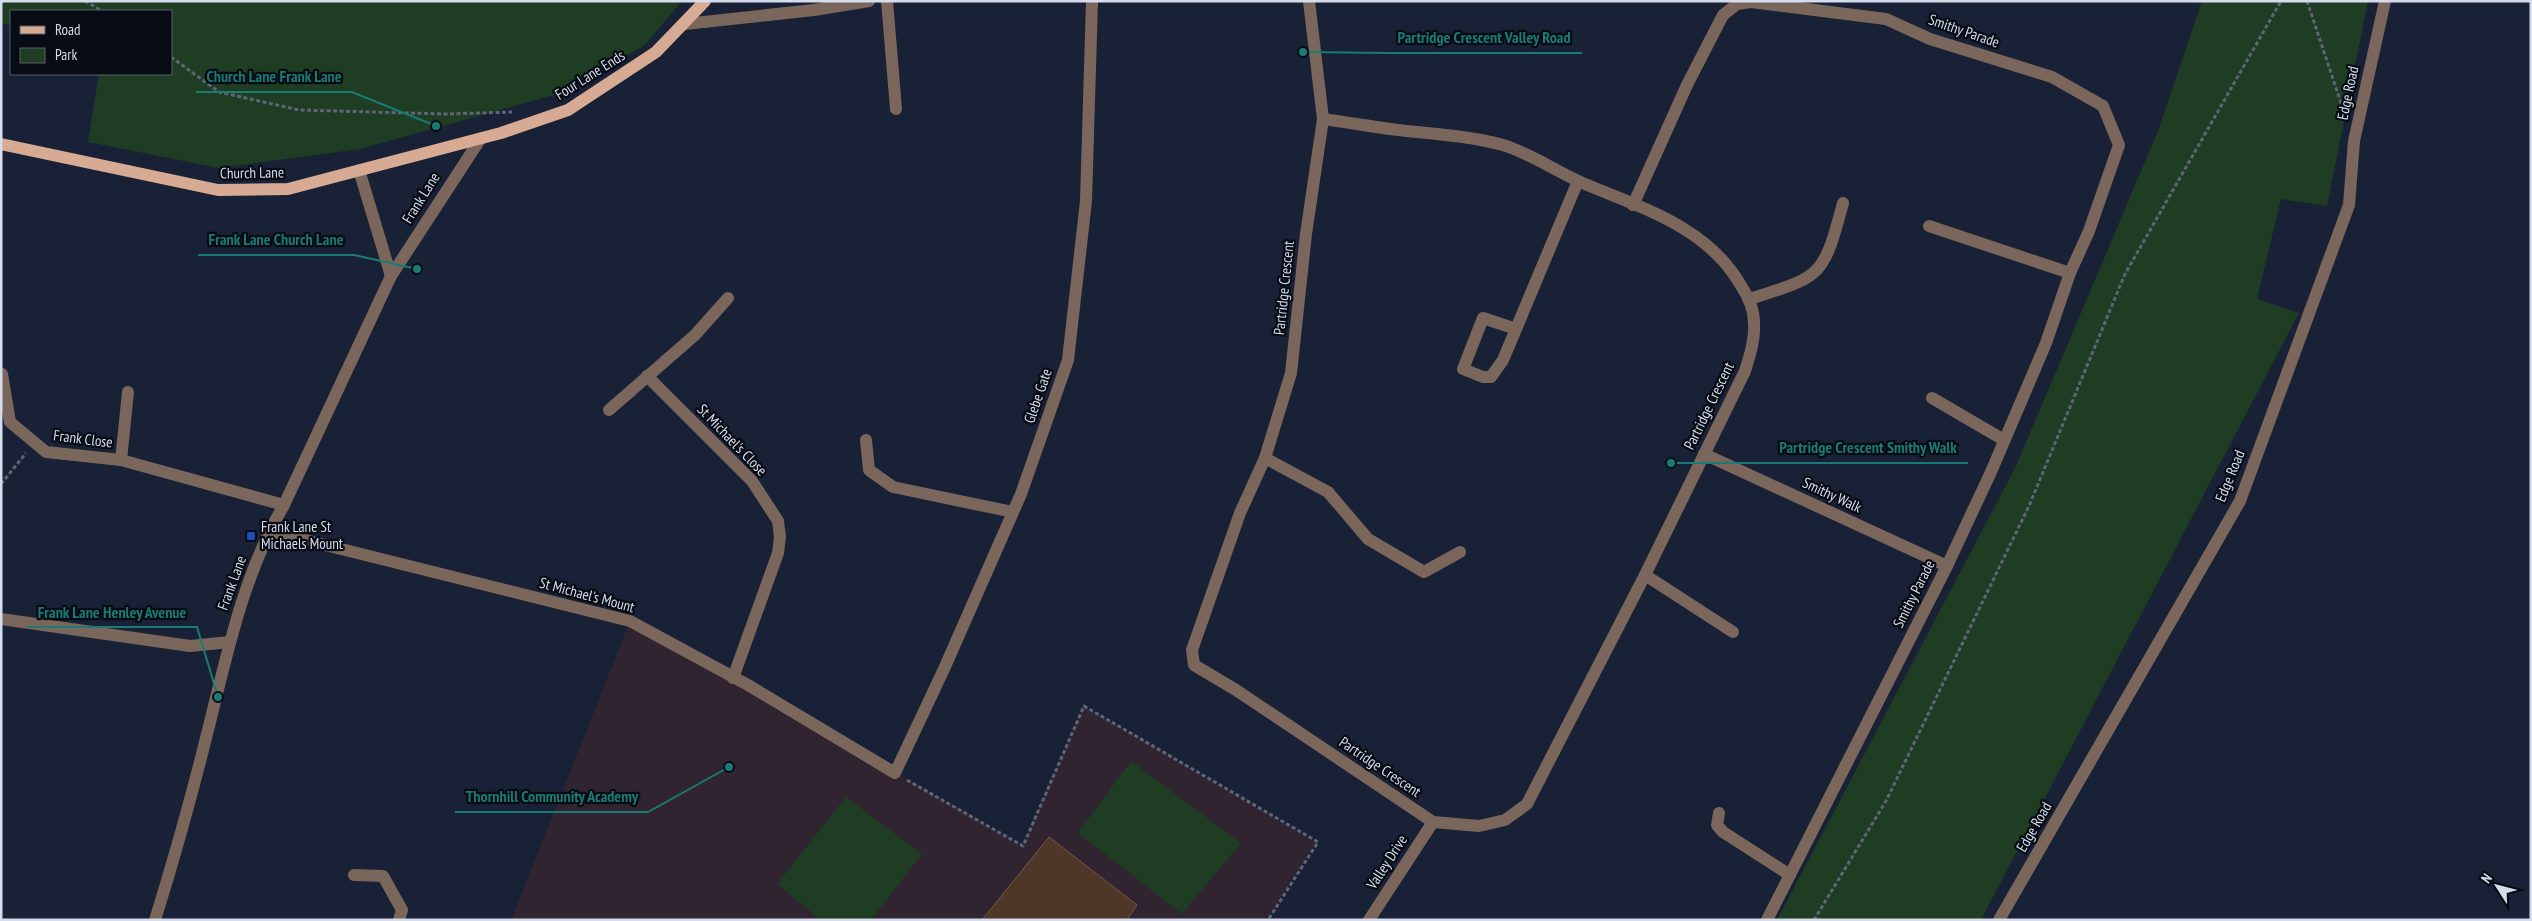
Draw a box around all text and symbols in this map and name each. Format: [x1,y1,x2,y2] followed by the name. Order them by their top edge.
[10,10,172,75] legend
[1926,10,2002,52] street label: Smithy Parade
[55,20,81,39] text: Road
[1387,22,1582,53] callout: Partridge Crescent Valley Road
[1397,27,1571,47] text: Partridge Crescent Valley Road
[55,45,77,64] text: Park
[551,46,628,104] street label: Four Lane Ends
[196,61,352,92] callout: Church Lane Frank Lane
[2333,64,2362,121] street label: Edge Road
[206,66,342,86] text: Church Lane Frank Lane
[220,162,284,183] street label: Church Lane
[398,169,444,227] street label: Frank Lane
[198,224,354,255] callout: Frank Lane Church Lane
[209,229,344,249] text: Frank Lane Church Lane
[1269,240,1298,336] street label: Partridge Crescent
[1679,359,1738,453] street label: Partridge Crescent
[1019,366,1056,426] street label: Glebe Gate
[693,400,771,480] street label: St Michael's Close
[52,425,114,452] street label: Frank Close
[1769,432,1968,463] callout: Partridge Crescent Smithy Walk
[1779,437,1957,457] text: Partridge Crescent Smithy Walk
[2211,447,2249,505] street label: Edge Road
[1800,473,1865,517] street label: Smithy Walk
[261,517,343,553] place label: Frank Lane St Michaels Mount
[245,530,257,542] marker: Frank Lane St Michaels Mount
[213,553,250,613] street label: Frank Lane
[1888,557,1939,631] street label: Smithy Parade
[538,573,637,616] street label: St Michael's Mount
[27,596,197,627] callout: Frank Lane Henley Avenue
[38,602,186,622] text: Frank Lane Henley Avenue
[1336,732,1425,801] street label: Partridge Crescent
[455,781,648,812] callout: Thornhill Community Academy
[466,786,639,806] text: Thornhill Community Academy
[2012,798,2055,855] street label: Edge Road
[1361,831,1411,893] street label: Valley Drive
[2472,861,2522,911] north arrow
[2477,870,2496,887] text: N

